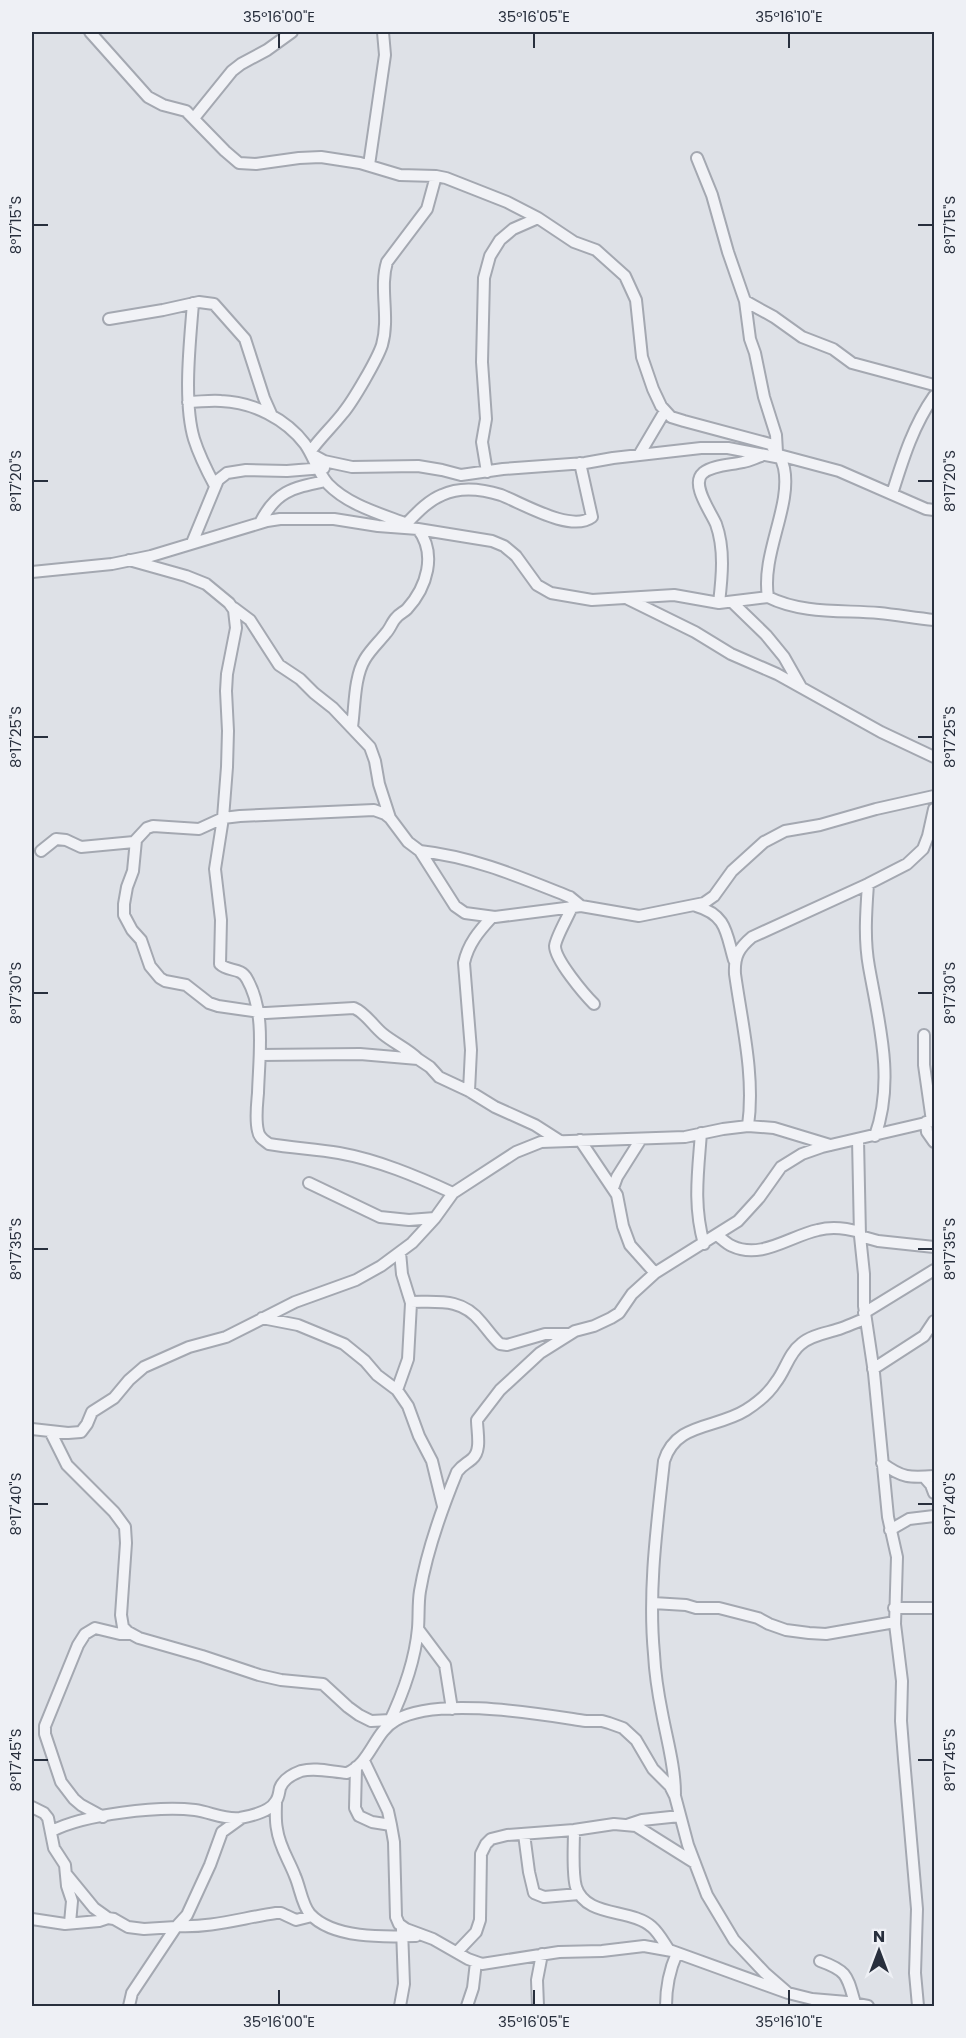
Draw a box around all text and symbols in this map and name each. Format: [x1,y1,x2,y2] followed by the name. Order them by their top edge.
[243,6,315,27] text: 35°16'00"E
[498,6,570,27] text: 35°16'05"E
[755,6,823,27] text: 35°16'10"E
[5,196,26,254] text: 8°17'15"S
[939,196,960,254] text: 8°17'15"S
[5,450,26,512] text: 8°17'20"S
[939,450,960,512] text: 8°17'20"S
[5,706,26,768] text: 8°17'25"S
[939,706,960,768] text: 8°17'25"S
[5,962,26,1024] text: 8°17'30"S
[939,962,960,1024] text: 8°17'30"S
[5,1218,26,1280] text: 8°17'35"S
[939,1218,960,1280] text: 8°17'35"S
[5,1472,26,1536] text: 8°17'40"S
[939,1472,960,1536] text: 8°17'40"S
[5,1728,26,1792] text: 8°17'45"S
[939,1728,960,1792] text: 8°17'45"S
[849,1921,909,1981] north arrow
[873,1925,885,1948] text: N
[243,2011,315,2032] text: 35°16'00"E
[498,2011,570,2032] text: 35°16'05"E
[755,2011,823,2032] text: 35°16'10"E

